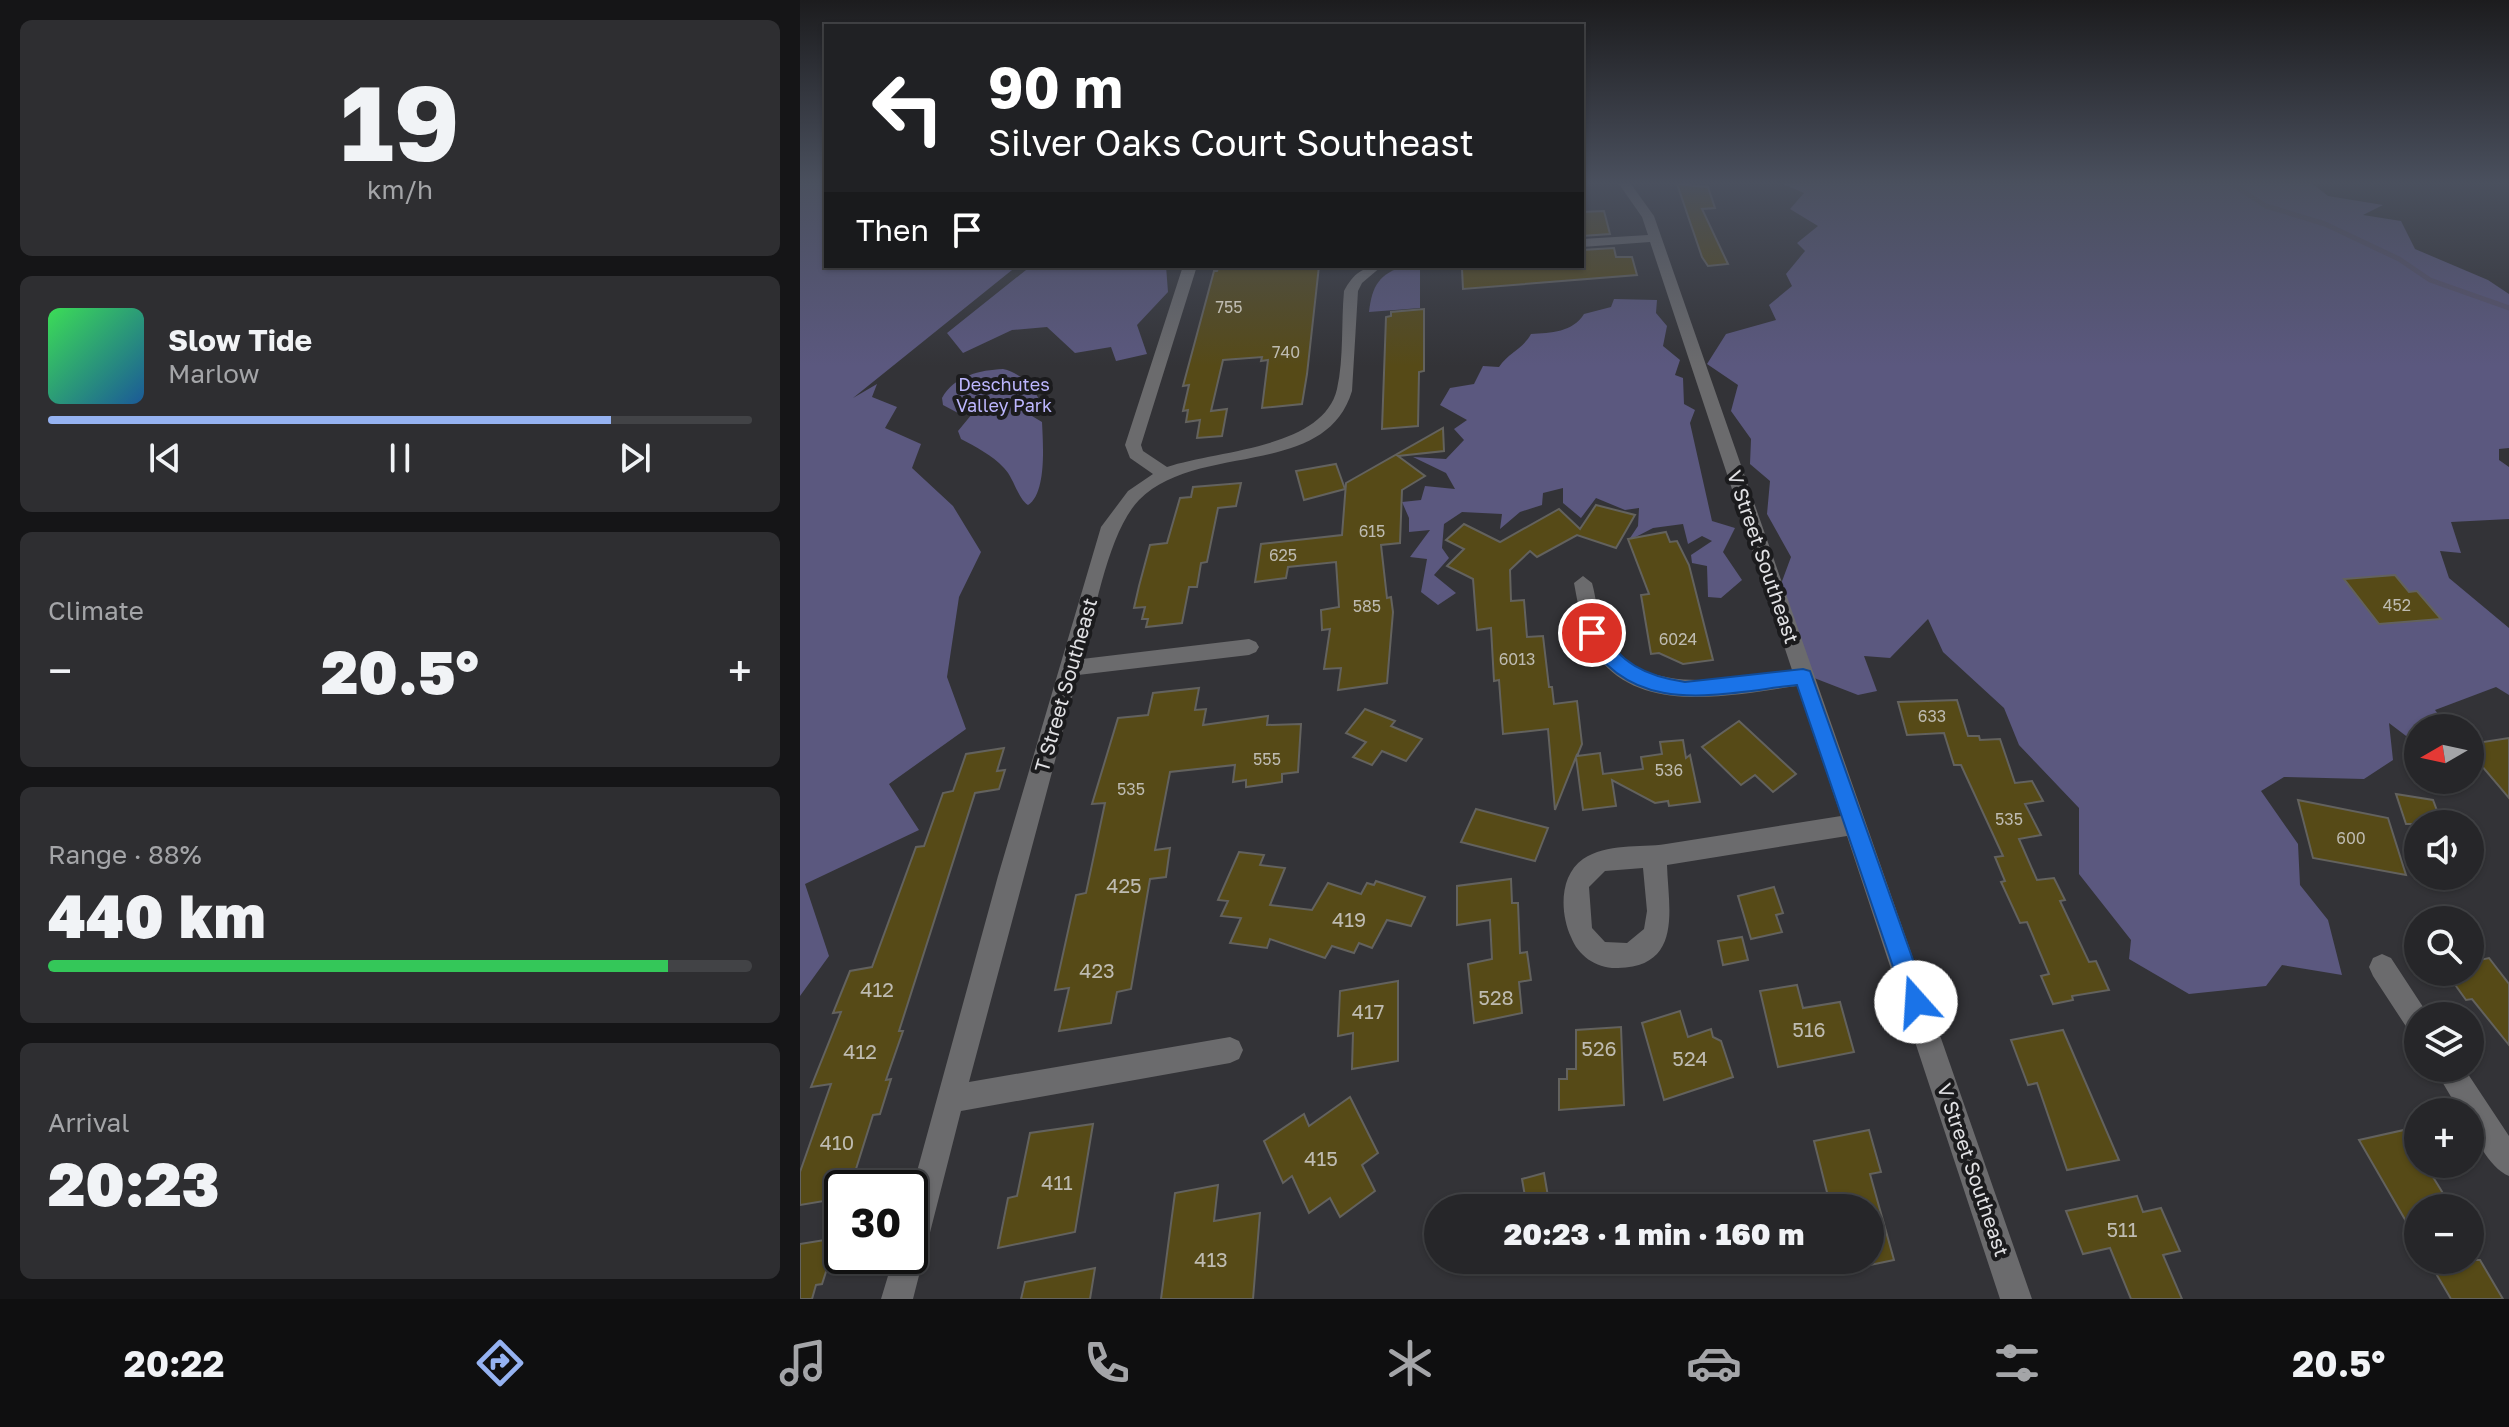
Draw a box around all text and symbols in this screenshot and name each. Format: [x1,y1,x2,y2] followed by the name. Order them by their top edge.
[988,53,1123,120] text: 90 m
[856,56,960,160] icon: left
[340,59,460,184] text: 19
[988,121,1474,164] text: Silver Oaks Court Southeast
[367,174,433,205] text: km/h
[945,208,989,252] icon: arrive
[856,212,929,248] text: Then
[1215,297,1243,317] house number: 755
[168,322,312,358] text: Slow Tide
[1272,342,1300,362] house number: 740
[168,358,260,389] text: Marlow
[956,373,1052,416] park label: Deschutes Valley Park
[143,436,187,480] icon: previous
[378,436,422,480] icon: pause
[613,436,657,480] icon: next
[1723,467,1805,646] street label: V Street Southeast
[1359,521,1385,541] house number: 615
[1269,545,1297,565] house number: 625
[48,595,144,626] text: Climate
[1029,595,1101,775] street label: T Street Southeast
[2383,595,2411,615] house number: 452
[1353,596,1381,616] house number: 585
[1558,599,1626,667] pin
[1570,611,1614,655] icon: arrive
[1659,629,1697,649] house number: 6024
[321,635,479,707] text: 20.5°
[48,644,72,697] text: −
[728,644,752,697] text: +
[1499,649,1535,669] house number: 6013
[1918,706,1946,726] house number: 633
[2404,714,2484,794] north arrow
[2404,714,2484,1274] map controls
[1253,749,1281,769] house number: 555
[1655,760,1683,780] house number: 536
[1117,779,1145,799] house number: 535
[1995,809,2023,829] house number: 535
[2404,810,2484,890] button: sound
[2336,828,2366,848] house number: 600
[48,839,202,870] text: Range · 88%
[1106,873,1142,897] house number: 425
[48,879,266,951] text: 440 km
[2404,906,2484,986] button: search
[1332,907,1366,931] house number: 419
[1079,958,1115,982] house number: 423
[1874,960,1958,1044] position arrow
[860,977,894,1001] house number: 412
[1478,985,1514,1009] house number: 528
[1352,999,1384,1023] house number: 417
[2404,1002,2484,1082] button: layers
[1792,1017,1826,1041] house number: 516
[1581,1036,1617,1060] house number: 526
[843,1039,877,1063] house number: 412
[1672,1046,1708,1070] house number: 524
[1933,1080,2015,1259] street label: V Street Southeast
[2404,1098,2484,1178] button: +
[48,1107,129,1138] text: Arrival
[820,1130,854,1154] house number: 410
[1304,1146,1338,1170] house number: 415
[48,1147,220,1219] text: 20:23
[824,1170,928,1274] speed limit sign: 30
[1041,1170,1073,1194] house number: 411
[2404,1194,2484,1274] button: −
[1504,1216,1804,1252] text: 20:23 · 1 min · 160 m
[2107,1217,2138,1241] house number: 511
[1194,1247,1228,1271] house number: 413
[472,1335,528,1391] icon: directions
[775,1335,831,1391] icon: music
[1079,1335,1135,1391] icon: phone
[1382,1335,1438,1391] icon: climate
[1686,1335,1742,1391] icon: car
[1989,1335,2045,1391] icon: filters
[124,1342,225,1385] text: 20:22
[2292,1342,2385,1385] text: 20.5°

